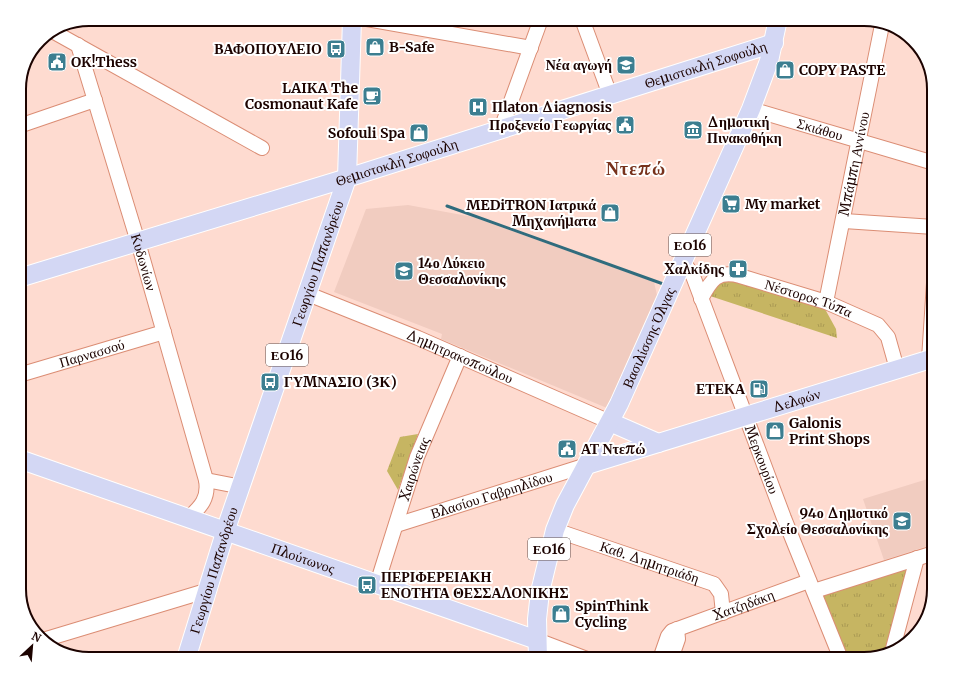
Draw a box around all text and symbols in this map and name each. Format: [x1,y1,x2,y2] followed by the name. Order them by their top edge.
[364,36,386,58] shop icon: B-Safe
[642,37,769,92] street label: Θεμιστοκλή Σοφούλη
[325,38,347,60] bus stop icon: ΒΑΦΟΠΟΥΛΕΙΟ
[389,38,435,56] place label: B-Safe
[214,40,322,58] place label: ΒΑΦΟΠΟΥΛΕΙΟ
[46,51,68,73] public building icon: OK!Thess
[71,53,137,71] place label: OK!Thess
[615,54,637,76] school or university icon: Νέα αγωγή
[546,56,612,74] place label: Νέα αγωγή
[774,59,796,81] shop icon: COPY PASTE
[799,61,886,79] place label: COPY PASTE
[245,79,358,113] place label: LAIKA The Cosmonaut Kafe
[361,85,383,107] cafe icon: LAIKA The Cosmonaut Kafe
[467,96,489,118] hospital icon: Πlaton Δiagnosis
[492,98,612,116] place label: Πlaton Δiagnosis
[835,110,873,217] street label: Μπάμπη Αννίνου
[707,113,782,147] place label: Δημοτική Πινακοθήκη
[614,114,636,136] public building icon: Προξενείο Γεωργίας
[795,114,845,145] street label: Σκιάθου
[489,116,612,134] place label: Προξενείο Γεωργίας
[682,119,704,141] museum icon: Δημοτική Πινακοθήκη
[408,122,430,144] shop icon: Sofouli Spa
[328,124,405,142] place label: Sofouli Spa
[333,135,460,190] street label: Θεμιστοκλή Σοφούλη
[606,157,666,180] district label: Ντεπώ
[720,193,742,215] supermarket icon: My market
[745,195,821,213] place label: My market
[466,196,596,230] place label: MEDiTRON Ιατρικά Μηχανήματα
[288,198,348,329] street label: Γεωργίου Παπανδρέου
[599,202,621,224] shop icon: MEDiTRON Ιατρικά Μηχανήματα
[127,232,160,293] street label: Κυδωνίων
[669,234,711,256] road number: ΕΟ16
[418,254,507,288] place label: 14ο Λύκειο Θεσσαλονίκης
[727,258,749,280] pharmacy icon: Χαλκίδης
[393,260,415,282] school or university icon: 14ο Λύκειο Θεσσαλονίκης
[664,260,725,278] place label: Χαλκίδης
[763,275,856,322] street label: Νέστορος Τύπα
[618,284,679,391] street label: Βασιλίσσης Όλγας
[404,325,516,388] street label: Δημητρακοπούλου
[57,335,127,372] street label: Παρνασσού
[266,344,308,366] road number: ΕΟ16
[259,371,281,393] bus stop icon: ΓΥΜΝΑΣΙΟ (3Κ)
[284,373,397,391] place label: ΓΥΜΝΑΣΙΟ (3Κ)
[748,378,770,400] fuel station icon: ΕΤΕΚΑ
[696,380,746,398] place label: ΕΤΕΚΑ
[770,385,823,416] street label: Δελφών
[789,414,870,448] place label: Galonis Print Shops
[764,420,786,442] shop icon: Galonis Print Shops
[741,422,783,496] street label: Μερκουρίου
[395,434,434,503] street label: Χαιρώνειας
[556,438,578,460] public building icon: ΑΤ Ντεπώ
[581,440,645,458] place label: ΑΤ Ντεπώ
[428,467,555,523] street label: Βλασίου Γαβριηλίδου
[185,504,242,636] street label: Γεωργίου Παπανδρέου
[747,504,889,538] place label: 94ο Δημοτικό Σχολείο Θεσσαλονίκης
[891,510,913,532] school or university icon: 94ο Δημοτικό Σχολείο Θεσσαλονίκης
[598,537,702,587] street label: Καθ. Δημητριάδη
[528,538,570,560] road number: ΕΟ16
[269,539,338,578] street label: Πλούτωνος
[381,568,569,602] place label: ΠΕΡΙΦΕΡΕΙΑΚΗ ΕΝΟΤΗΤΑ ΘΕΣΣΑΛΟΝΙΚΗΣ
[356,574,378,596] bus stop icon: ΠΕΡΙΦΕΡΕΙΑΚΗ ΕΝΟΤΗΤΑ ΘΕΣΣΑΛΟΝΙΚΗΣ
[711,585,777,624] street label: Χατζηδάκη
[575,597,650,631] place label: SpinThink Cycling
[550,603,572,625] shop icon: SpinThink Cycling
[12,626,52,666] north arrow
[29,629,44,645] text: N

